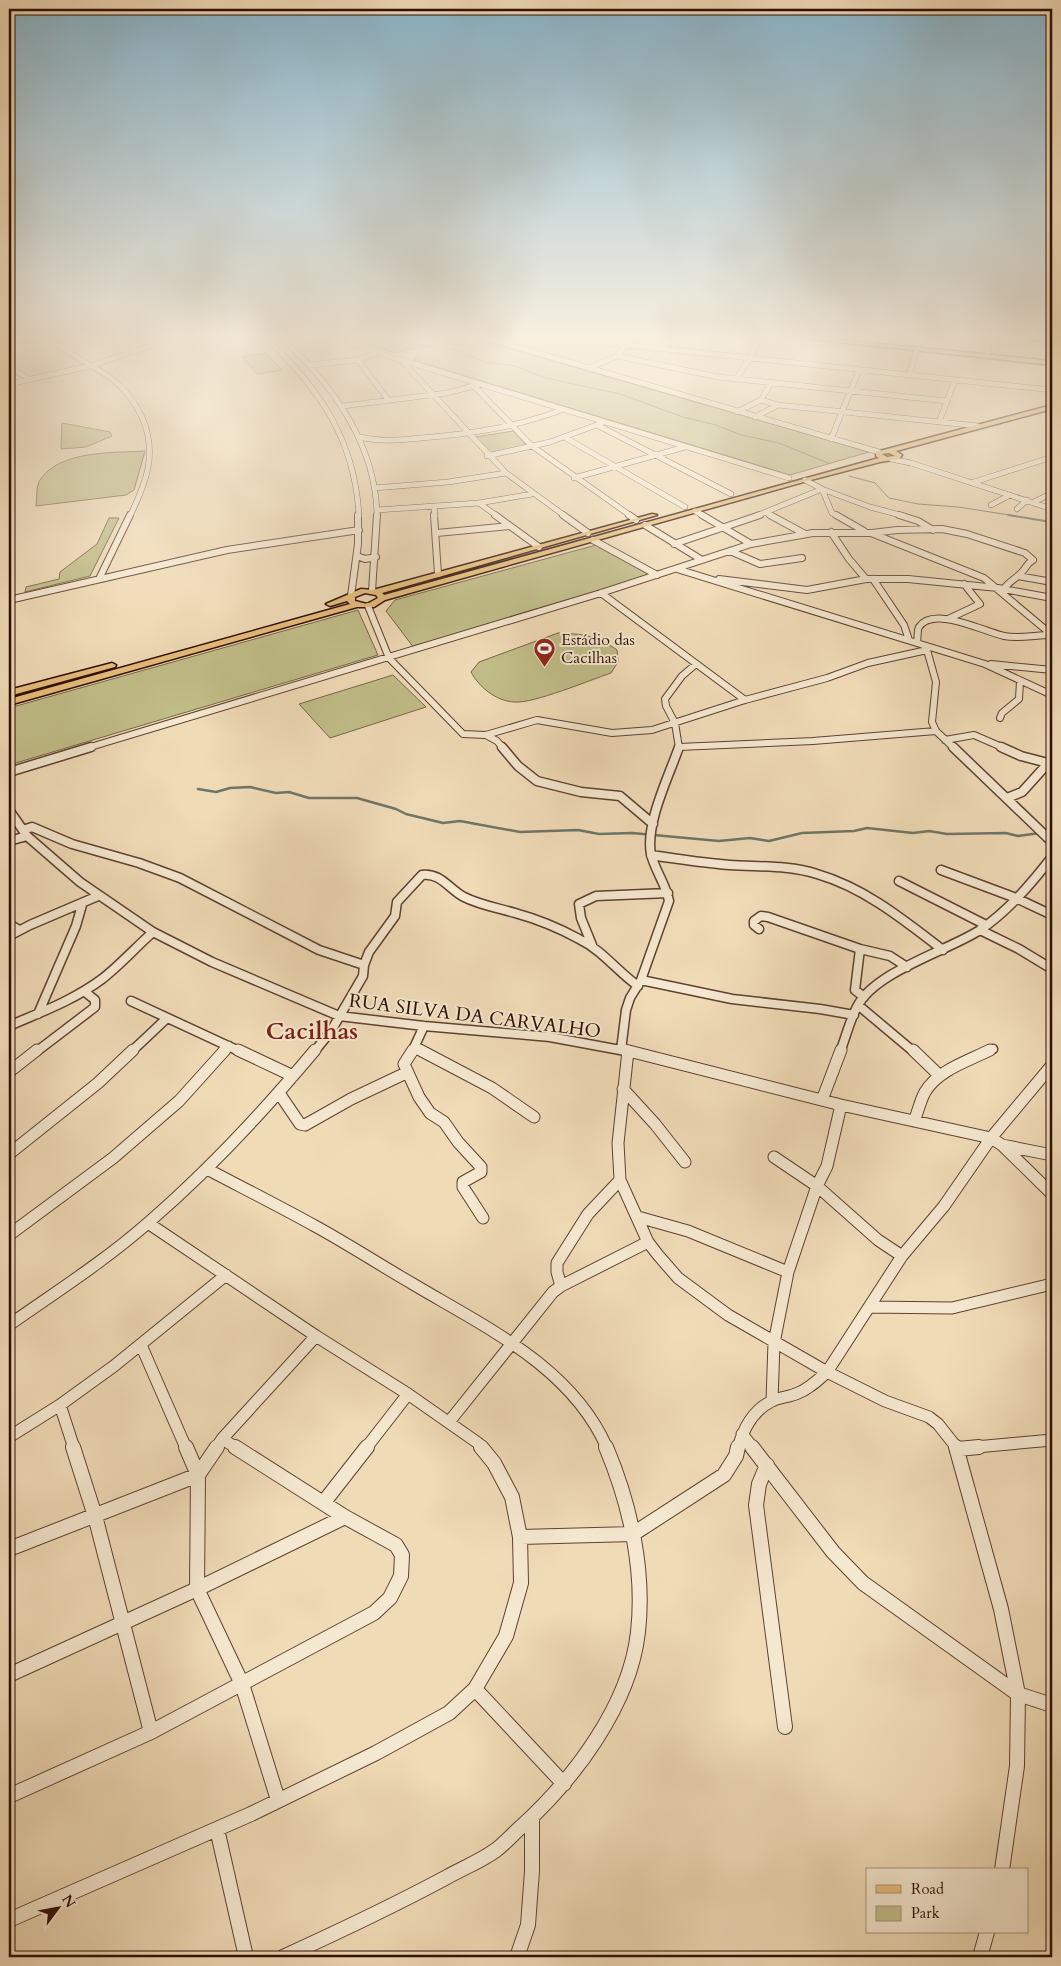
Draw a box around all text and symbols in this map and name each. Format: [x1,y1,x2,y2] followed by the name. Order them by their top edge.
[561,629,635,669] place label: Estádio das Cacilhas
[533,636,557,667] sports icon: Estádio das Cacilhas
[347,988,602,1044] street label: RUA SILVA DA CARVALHO
[266,1015,358,1048] district label: Cacilhas
[866,1868,1028,1934] legend
[911,1879,944,1899] text: Road
[32,1884,82,1934] north arrow
[57,1891,80,1912] text: N
[911,1903,940,1923] text: Park

